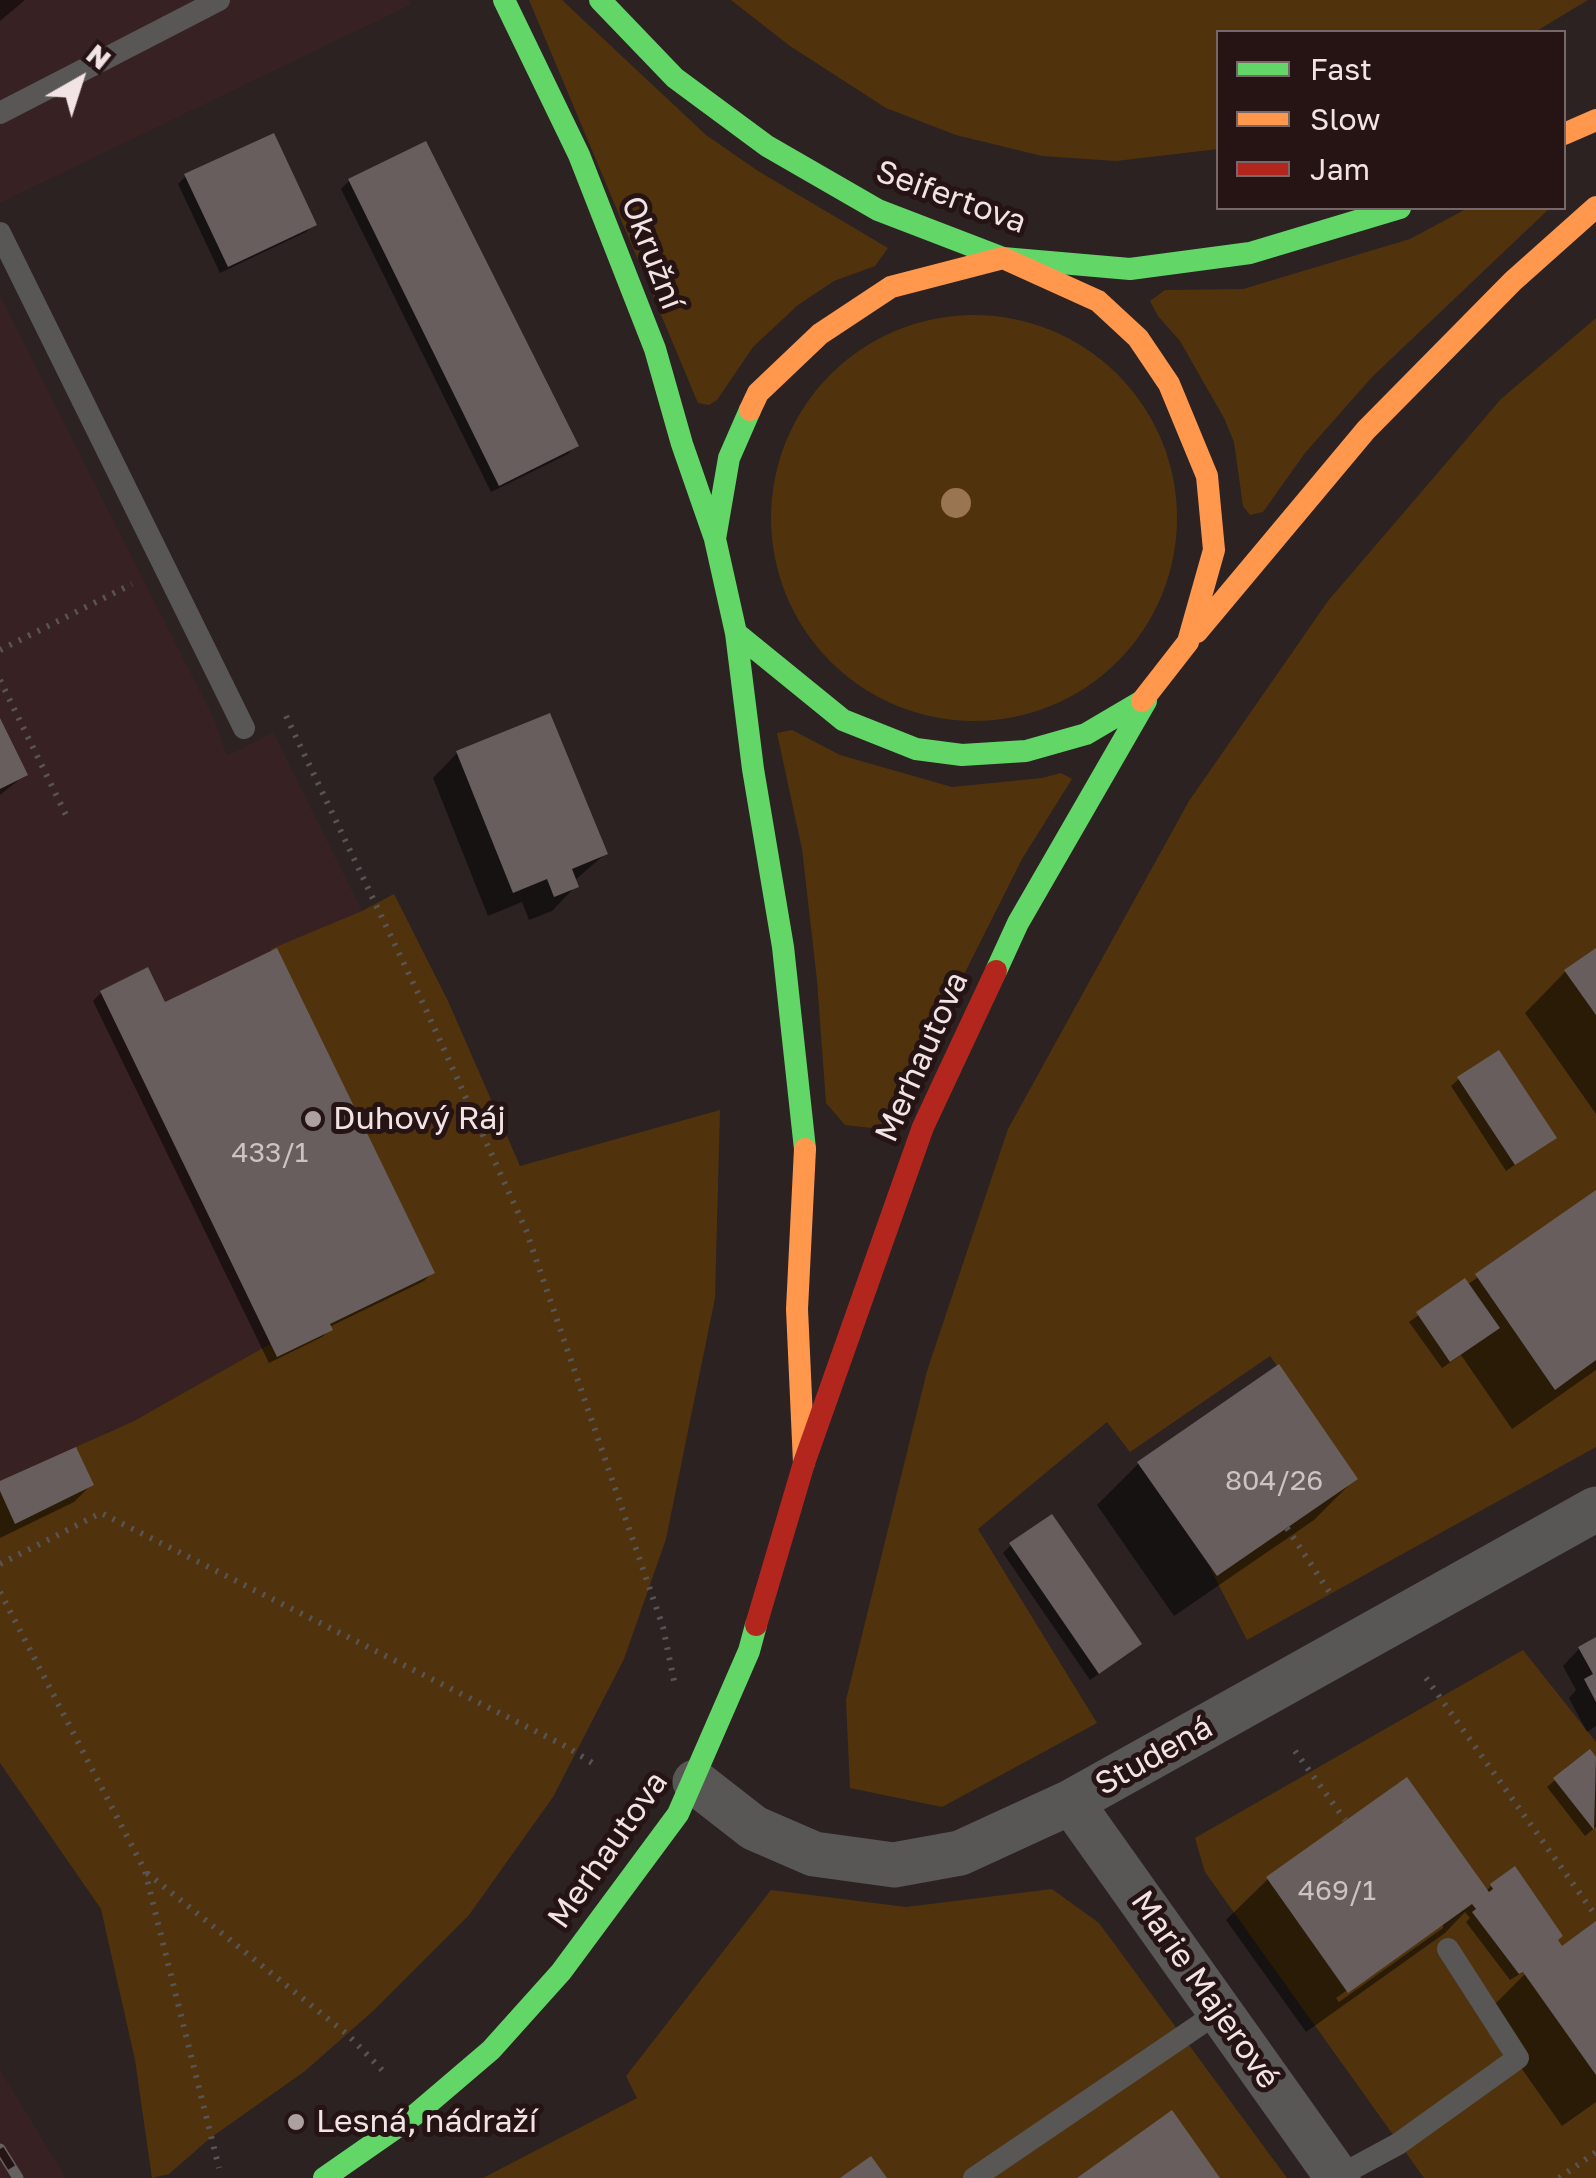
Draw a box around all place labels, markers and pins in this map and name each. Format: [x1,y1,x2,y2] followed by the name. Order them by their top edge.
[333,1100,506,1138] place label: Duhový Ráj
[302,1108,324,1130] marker: Duhový Ráj
[316,2103,537,2141] place label: Lesná, nádraží
[285,2111,307,2133] marker: Lesná, nádraží

